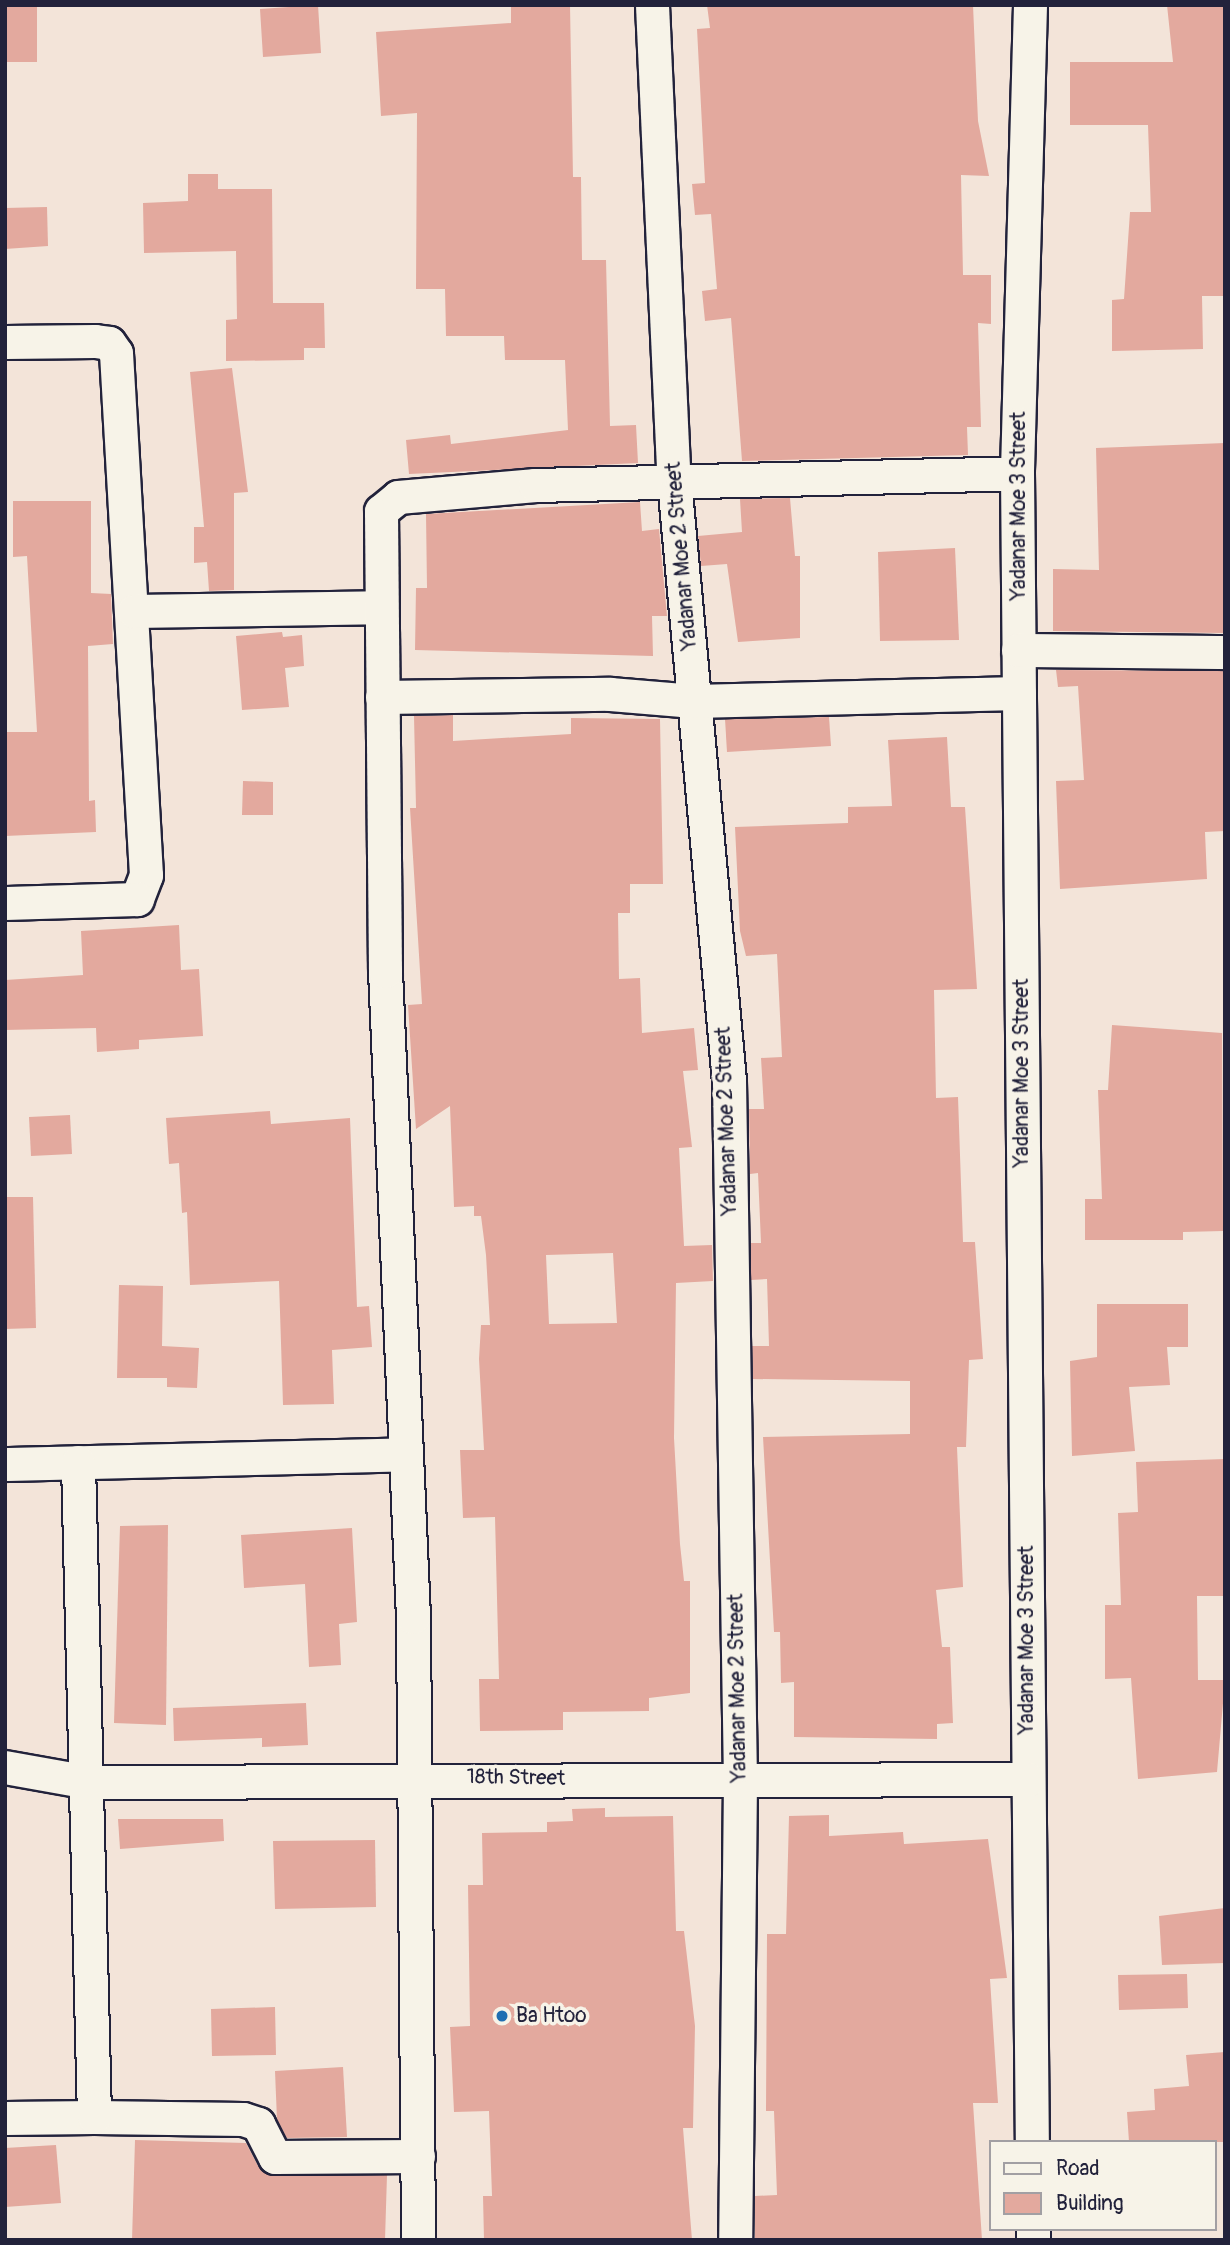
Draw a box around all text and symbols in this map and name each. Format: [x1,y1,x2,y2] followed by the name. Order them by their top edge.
[1006,412,1032,600] street label: Yadanar Moe 3 Street
[661,461,703,651] street label: Yadanar Moe 2 Street
[1009,979,1035,1167] street label: Yadanar Moe 3 Street
[711,1026,743,1216] street label: Yadanar Moe 2 Street
[1014,1546,1040,1734] street label: Yadanar Moe 3 Street
[724,1593,752,1783] street label: Yadanar Moe 2 Street
[466,1765,566,1791] street label: 18th Street
[516,2003,587,2029] place label: Ba Htoo
[494,2008,510,2024] marker: Ba Htoo
[988,2140,1216,2231] legend
[1056,2155,1100,2182] text: Road
[1056,2190,1123,2217] text: Building

